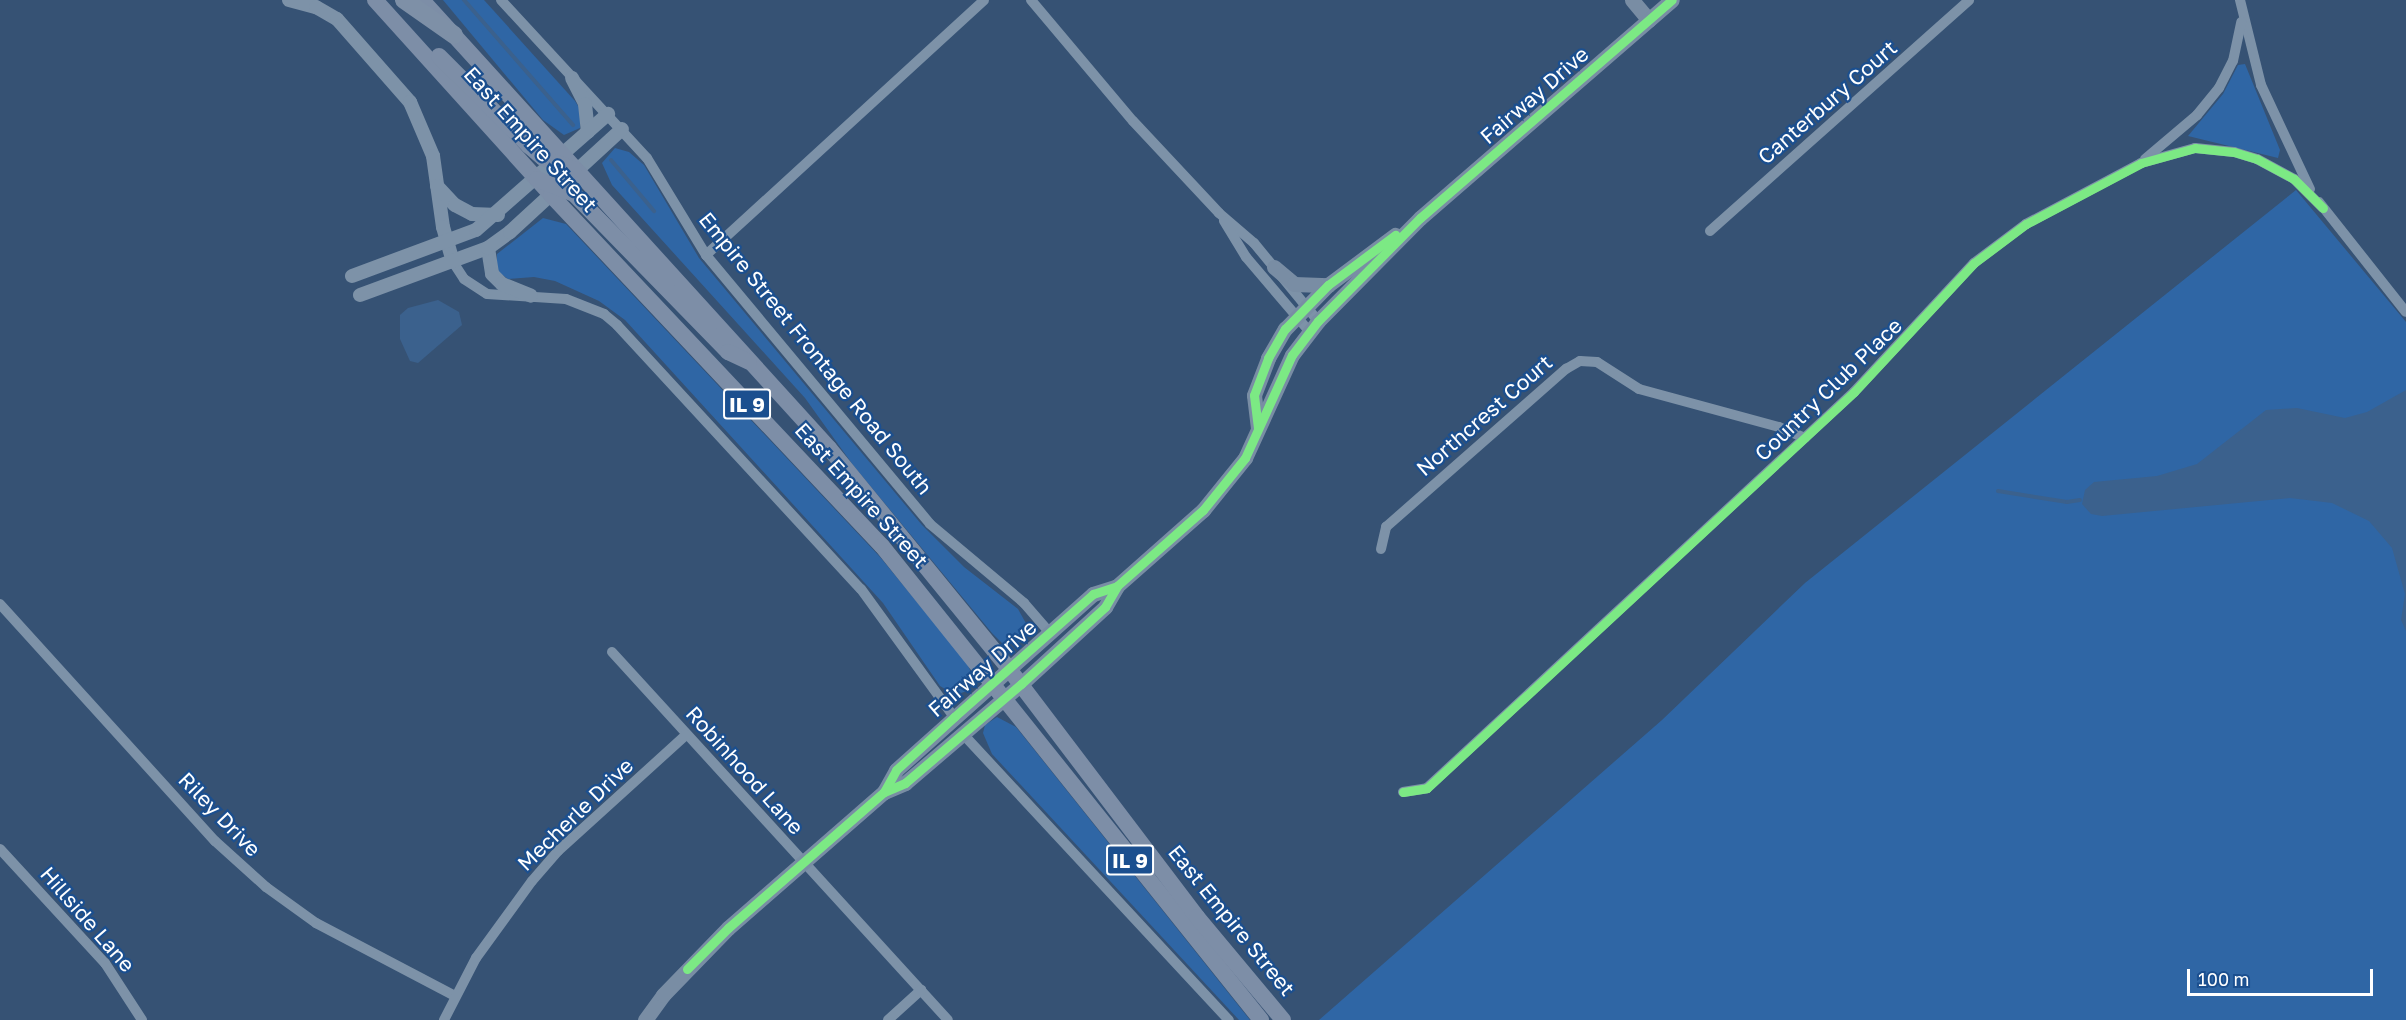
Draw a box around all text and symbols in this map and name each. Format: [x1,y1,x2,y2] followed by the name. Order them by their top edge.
[1752,35,1902,169] street label: Canterbury Court
[1475,41,1593,149] street label: Fairway Drive
[459,61,603,217] street label: East Empire Street
[694,207,938,499] street label: Empire Street Frontage Road South
[1749,312,1907,466] street label: Country Club Place
[1411,349,1557,481] street label: Northcrest Court
[723,387,771,421] road number: IL 9
[790,417,934,573] street label: East Empire Street
[923,614,1041,722] street label: Fairway Drive
[681,701,809,839] street label: Robinhood Lane
[512,753,638,875] street label: Mecherle Drive
[174,767,266,861] street label: Riley Drive
[1163,840,1301,1000] street label: East Empire Street
[1106,843,1154,877] road number: IL 9
[35,861,141,977] street label: Hillside Lane
[2190,957,2376,995] scale bar
[2198,968,2249,990] text: 100 m

